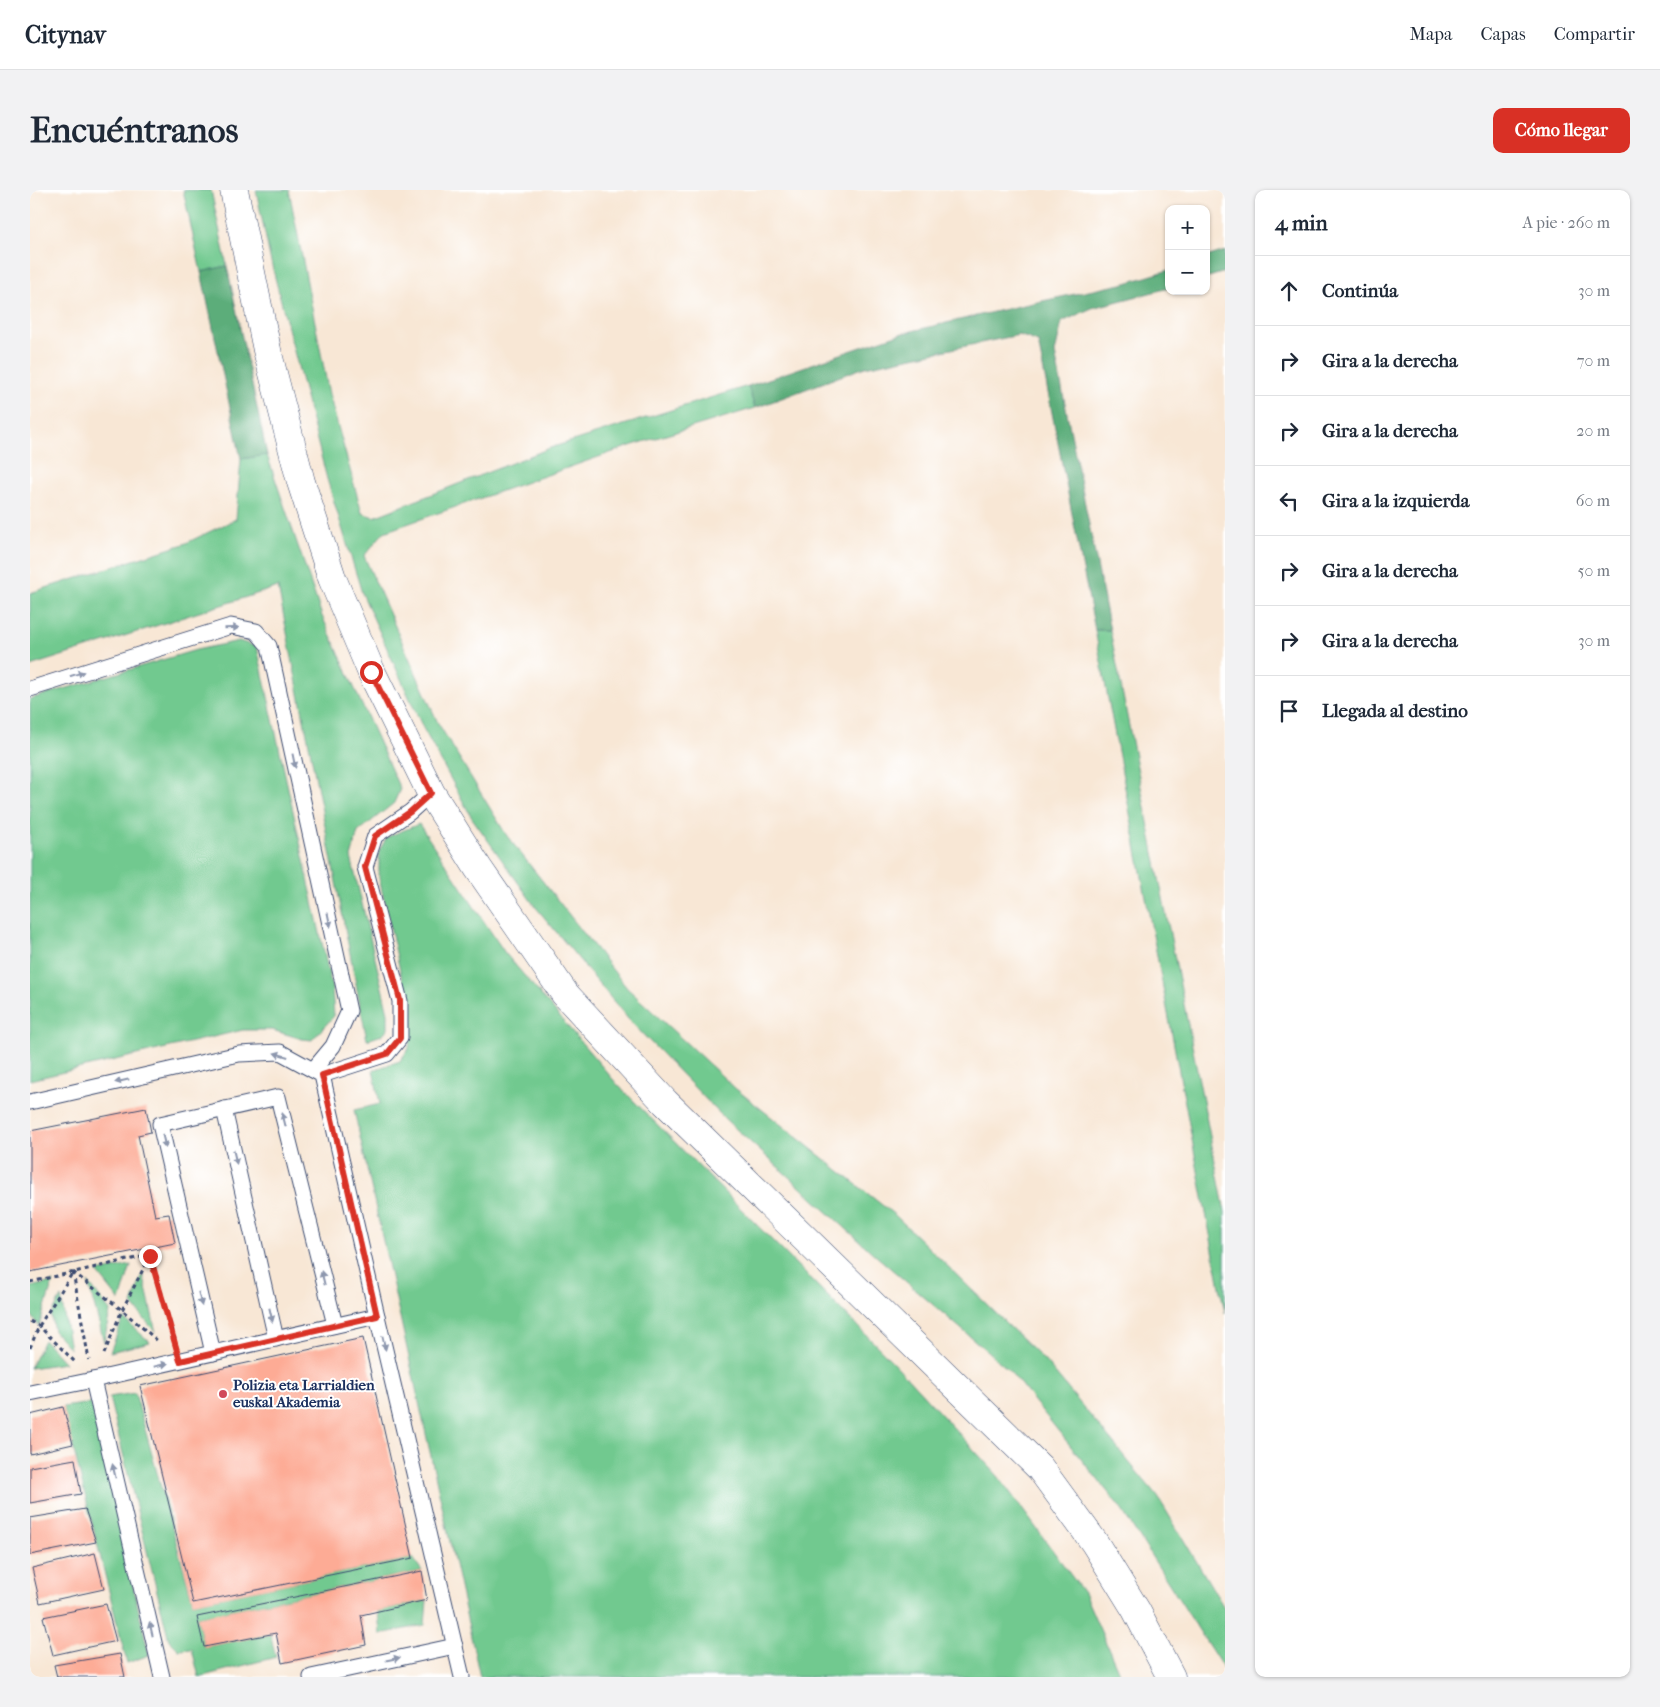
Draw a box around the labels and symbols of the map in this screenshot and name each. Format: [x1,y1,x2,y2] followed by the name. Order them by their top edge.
[224,624,240,632] one-way arrow
[360,661,383,684] route start
[69,670,84,678] one-way arrow
[290,754,298,769] one-way arrow
[325,912,333,928] one-way arrow
[273,1051,288,1059] one-way arrow
[114,1077,129,1085] one-way arrow
[280,1113,288,1128] one-way arrow
[160,1133,168,1148] one-way arrow
[231,1149,239,1164] one-way arrow
[139,1245,162,1268] route end
[319,1271,327,1286] one-way arrow
[196,1291,204,1307] one-way arrow
[267,1308,275,1323] one-way arrow
[380,1335,388,1350] one-way arrow
[153,1361,168,1369] one-way arrow
[233,1376,375,1411] place label: Polizia eta Larrialdien euskal Akademia
[217,1388,229,1400] marker: Polizia eta Larrialdien euskal Akademia
[110,1464,118,1479] one-way arrow
[147,1622,155,1637] one-way arrow
[385,1655,401,1663] one-way arrow

